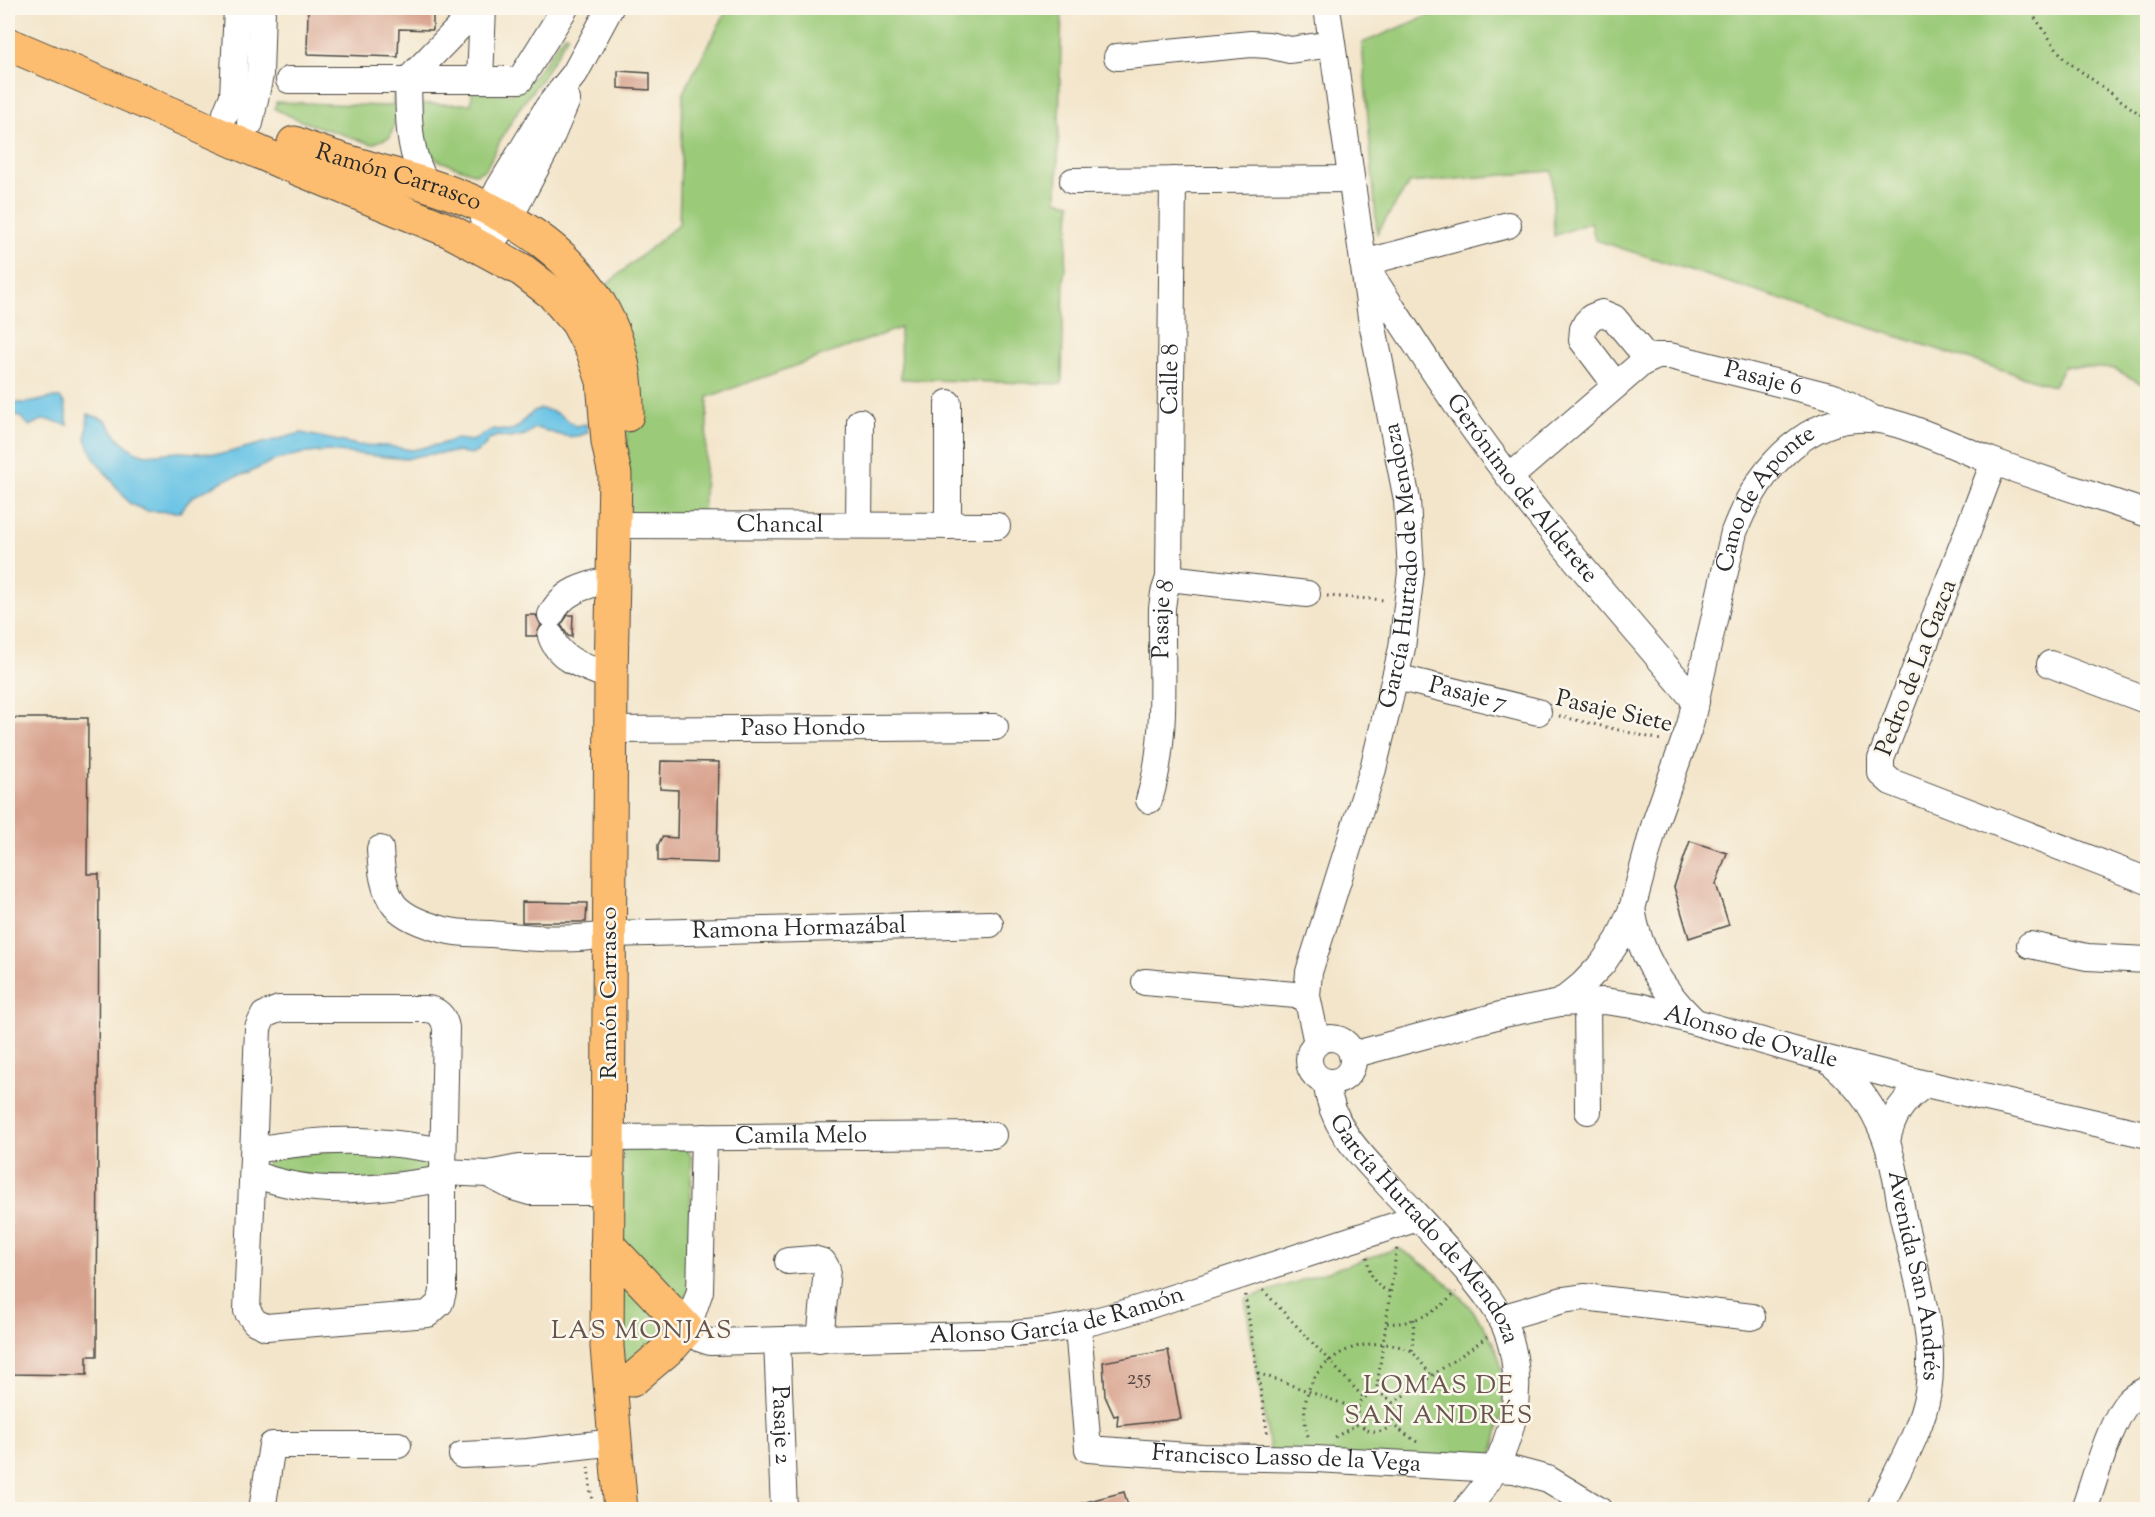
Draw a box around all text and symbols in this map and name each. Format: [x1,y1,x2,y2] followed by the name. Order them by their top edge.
[311,135,487,220] street label: Ramón Carrasco
[1154,343,1188,415] street label: Calle 8
[1721,353,1806,405] street label: Pasaje 6
[1437,387,1606,591] street label: Gerónimo de Alderete
[1708,417,1822,576] street label: Cano de Aponte
[1371,420,1428,712] street label: García Hurtado de Mendoza
[736,508,824,543] street label: Chancal
[1145,575,1184,659] street label: Pasaje 8
[1868,575,1966,761] street label: Pedro de La Gazca
[1425,669,1511,721] street label: Pasaje 7
[1552,682,1676,742] street label: Pasaje Siete
[741,711,865,746] street label: Paso Hondo
[593,907,627,1079] street label: Ramón Carrasco
[692,909,907,949] street label: Ramona Hormazábal
[1660,997,1841,1078] street label: Alonso de Ovalle
[1320,1108,1527,1348] street label: García Hurtado de Mendoza
[735,1119,867,1154] street label: Camila Melo
[1878,1168,1947,1382] street label: Avenida San Andrés
[929,1278,1189,1353] street label: Alonso García de Ramón
[551,1313,733,1350] district label: LAS MONJAS
[1127,1364,1151,1394] house number: 255
[1344,1368,1534,1435] district label: LOMAS DE SAN ANDRÉS
[762,1385,799,1465] street label: Pasaje 2
[1151,1437,1422,1482] street label: Francisco Lasso de la Vega

